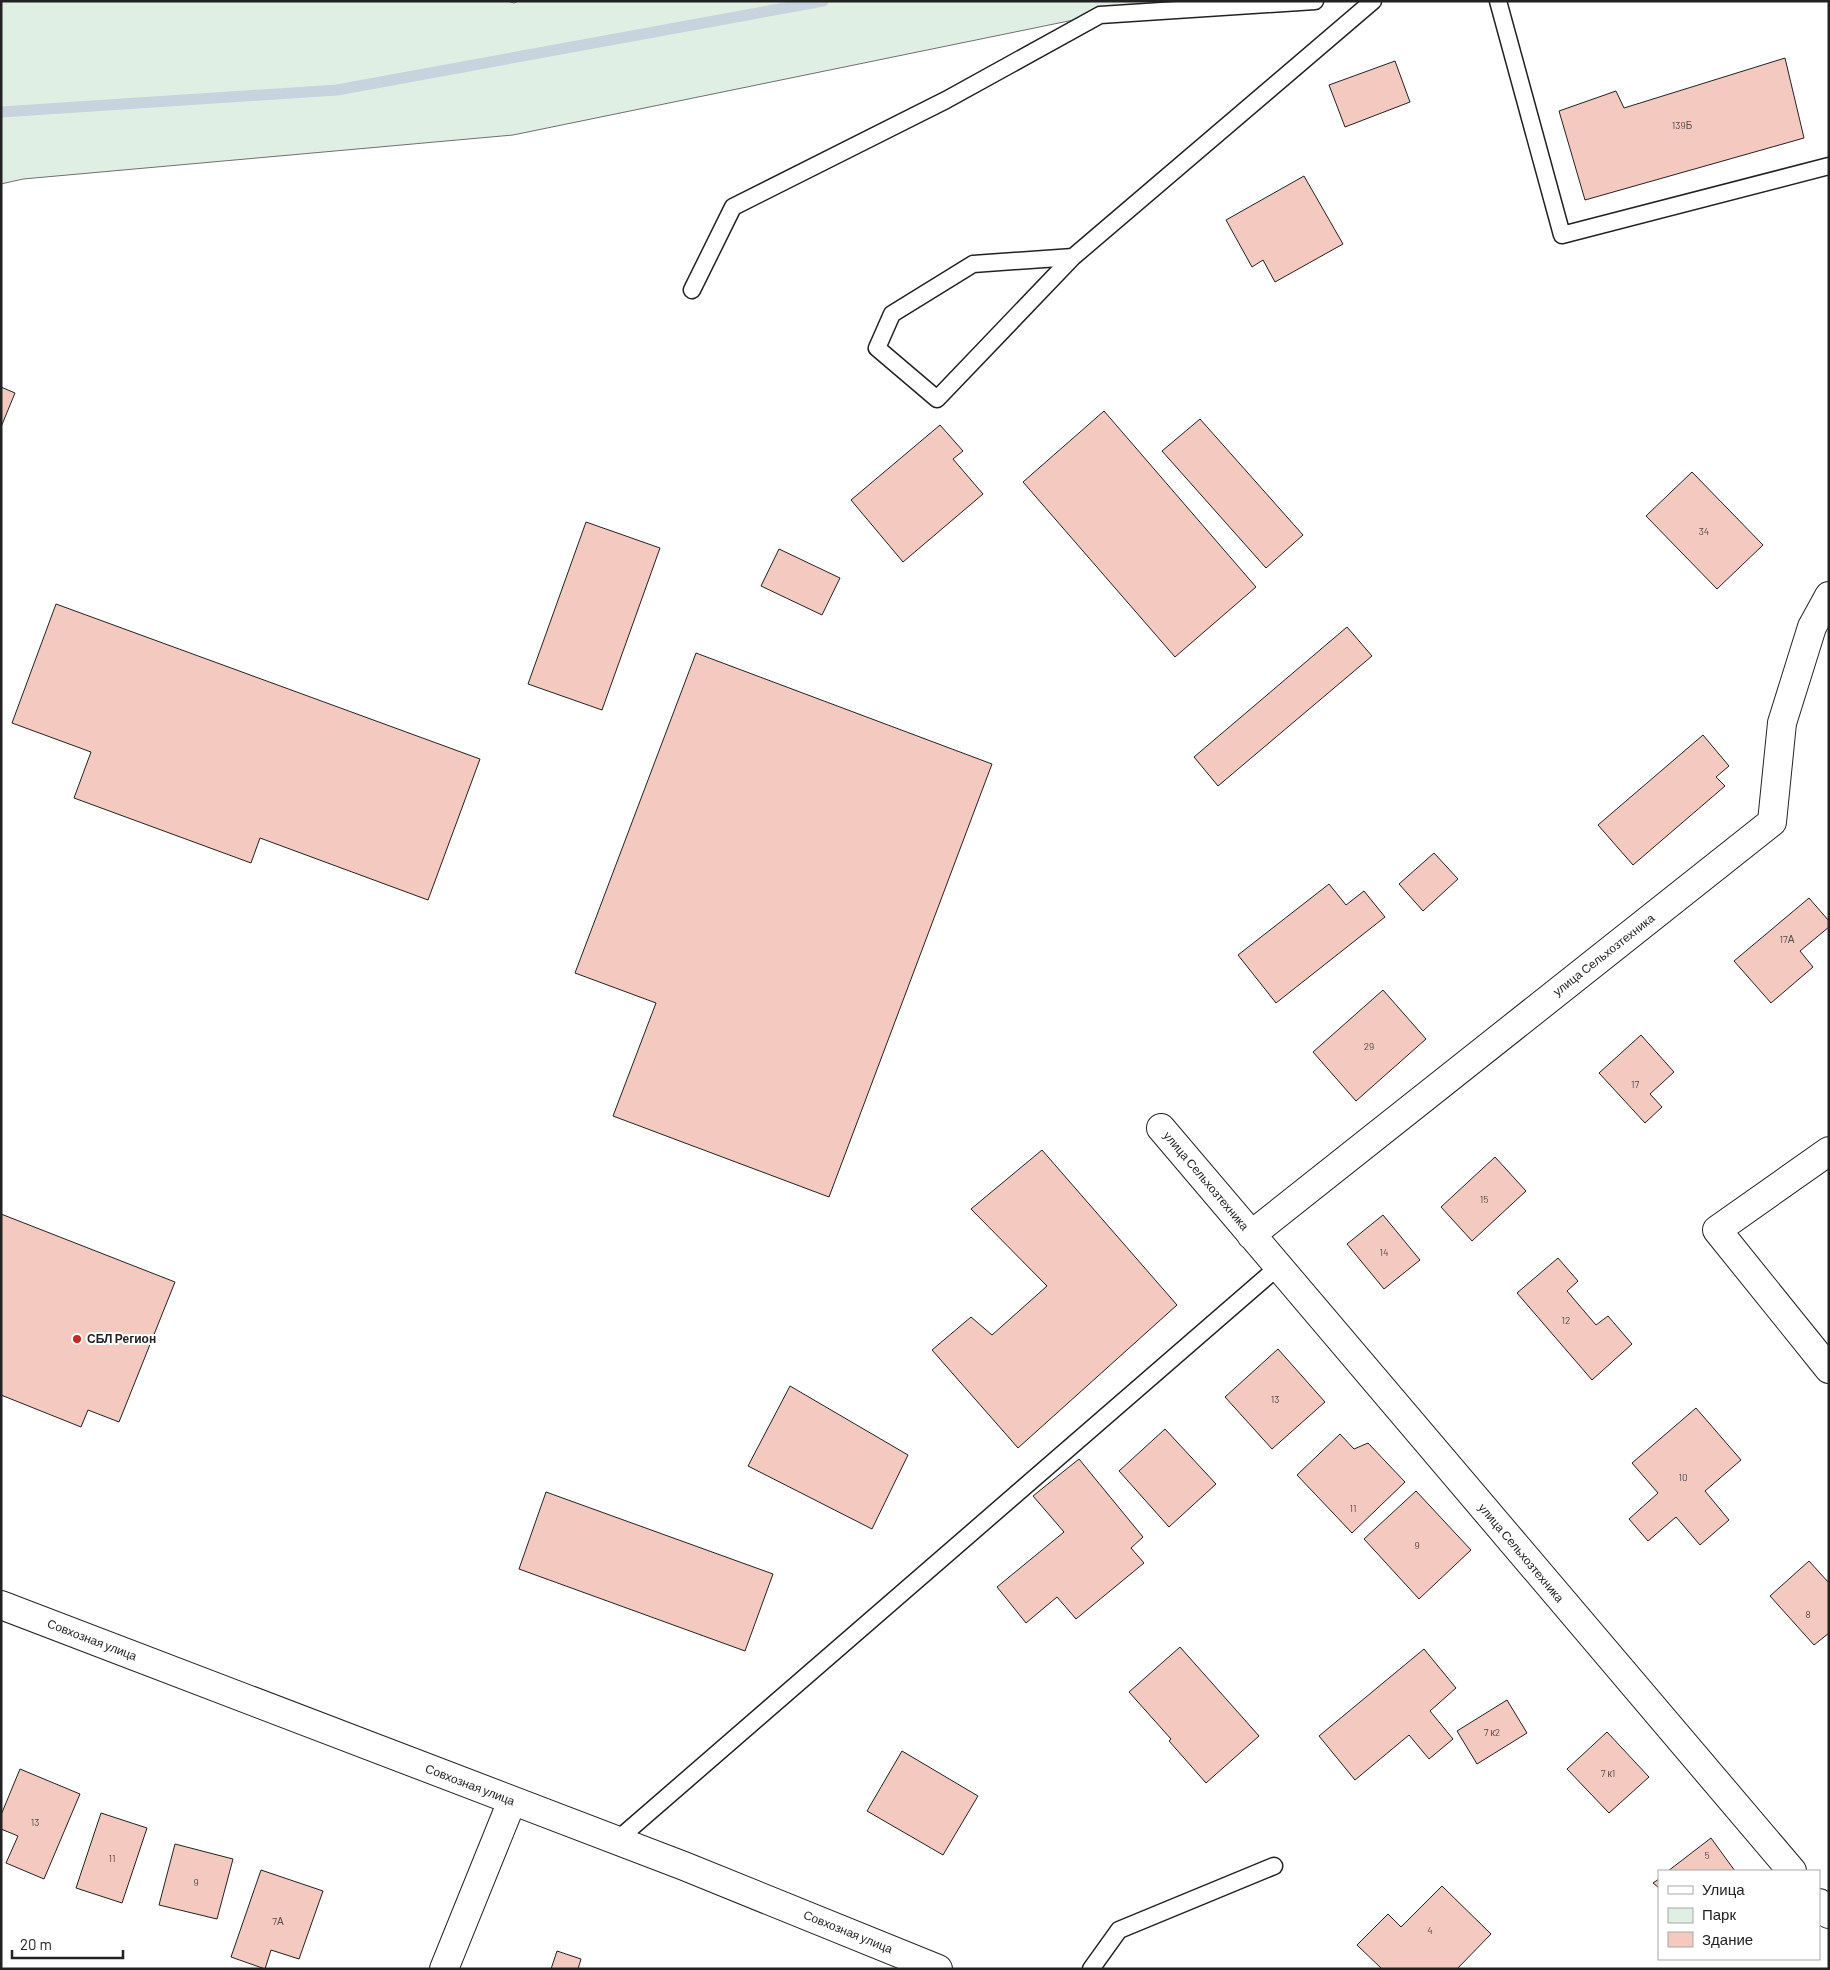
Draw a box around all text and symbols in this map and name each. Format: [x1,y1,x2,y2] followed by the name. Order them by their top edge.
[1672,119,1693,131] house number: 139Б
[1699,525,1709,537] house number: 34
[1550,910,1658,999] street label: улица Сельхозтехника
[1780,933,1795,945] house number: 17А
[1364,1040,1374,1052] house number: 29
[1631,1078,1639,1090] house number: 17
[1161,1128,1252,1234] street label: улица Сельхозтехника
[1480,1193,1488,1205] house number: 15
[1379,1246,1389,1258] house number: 14
[1562,1314,1570,1326] house number: 12
[87,1331,156,1345] place label: СБЛ Регион
[71,1333,83,1345] marker: СБЛ Регион
[1271,1393,1279,1405] house number: 13
[1678,1471,1688,1483] house number: 10
[1476,1500,1567,1606] street label: улица Сельхозтехника
[1349,1502,1357,1514] house number: 11
[1414,1539,1420,1551] house number: 9
[1805,1608,1811,1620] house number: 8
[45,1616,139,1664] street label: Совхозная улица
[1484,1726,1500,1738] house number: 7 к2
[423,1761,517,1809] street label: Совхозная улица
[1601,1767,1615,1779] house number: 7 к1
[31,1816,39,1828] house number: 13
[1704,1849,1710,1861] house number: 5
[108,1852,116,1864] house number: 11
[1658,1870,1820,1960] legend
[193,1876,199,1888] house number: 9
[1702,1880,1745,1898] text: Улица
[1702,1905,1736,1923] text: Парк
[801,1907,895,1956] street label: Совхозная улица
[272,1915,284,1927] house number: 7А
[1427,1924,1433,1936] house number: 4
[12,1928,124,1960] scale bar
[1702,1930,1753,1948] text: Здание
[20,1935,52,1953] text: 20 m

